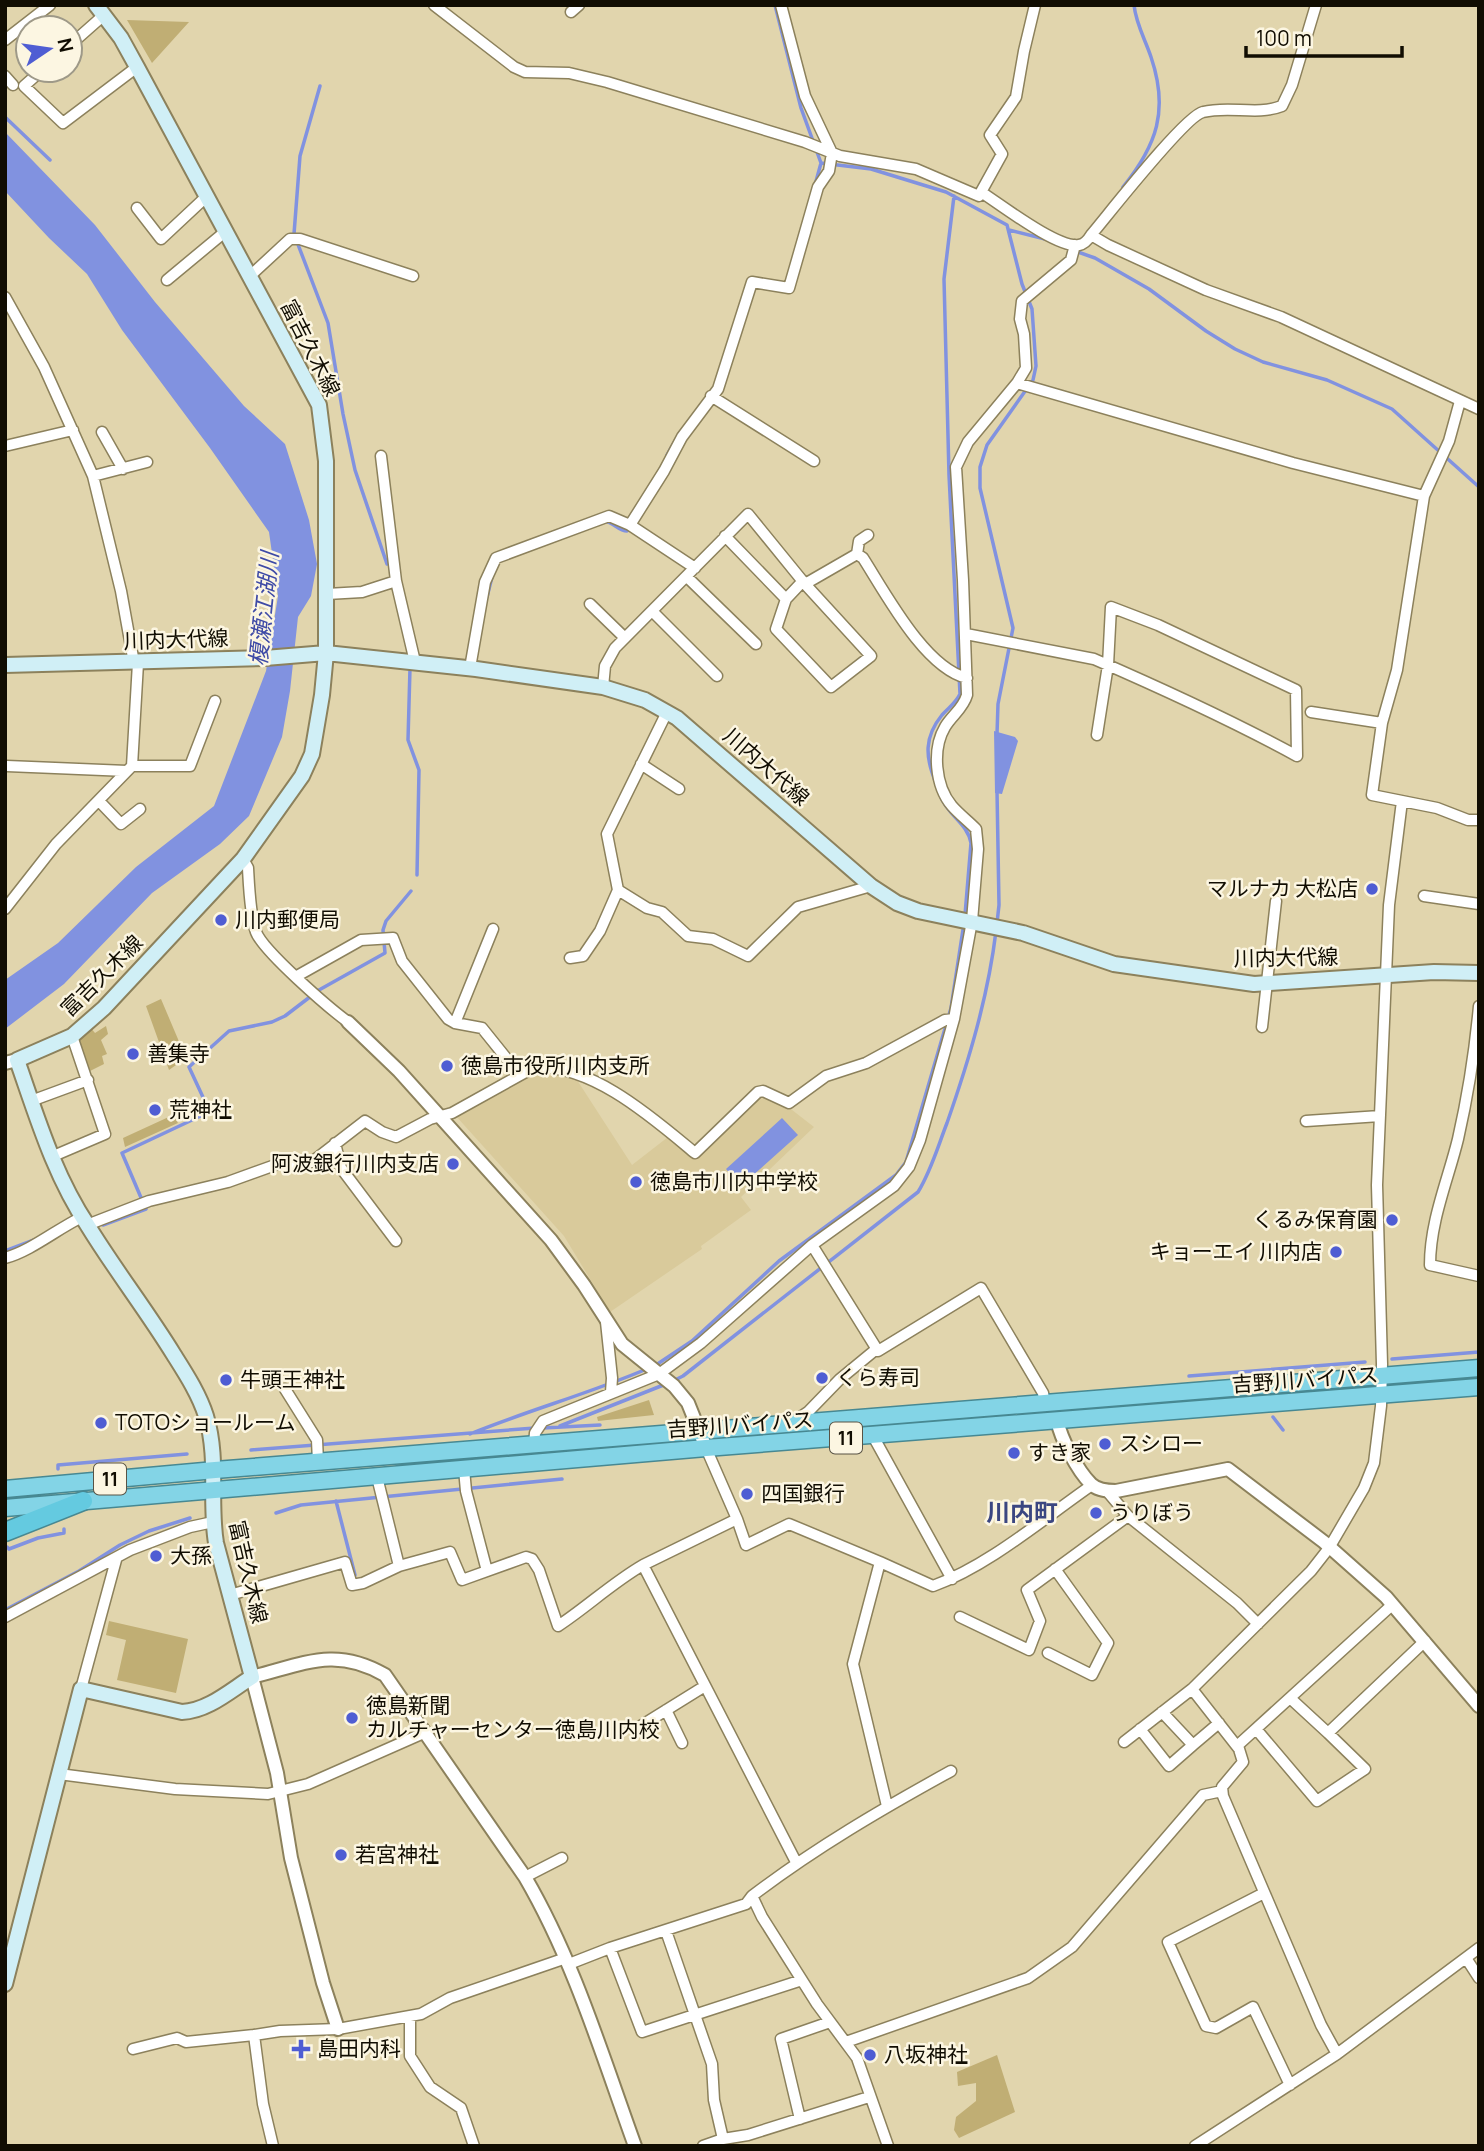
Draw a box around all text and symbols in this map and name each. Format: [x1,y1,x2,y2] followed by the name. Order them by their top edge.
[14,14,84,84] north arrow
[1246,14,1402,58] scale bar
[1256,24,1312,52] text: 100 m
[51,36,80,55] text: N
[275,294,347,401] street label: 富吉久木線
[241,547,285,668] water label: 榎瀬江湖川
[123,623,229,655] street label: 川内大代線
[718,721,815,811] street label: 川内大代線
[1207,874,1358,902] place label: マルナカ 大松店
[1364,881,1380,897] marker: マルナカ 大松店
[235,905,340,933] place label: 川内郵便局
[213,912,229,928] marker: 川内郵便局
[54,928,148,1022] street label: 富吉久木線
[1233,942,1339,972] street label: 川内大代線
[147,1039,210,1067] place label: 善集寺
[125,1046,141,1062] marker: 善集寺
[461,1051,650,1079] place label: 徳島市役所川内支所
[439,1058,455,1074] marker: 徳島市役所川内支所
[169,1095,232,1123] place label: 荒神社
[147,1102,163,1118] marker: 荒神社
[271,1149,439,1177] place label: 阿波銀行川内支店
[445,1156,461,1172] marker: 阿波銀行川内支店
[650,1167,818,1195] place label: 徳島市川内中学校
[628,1174,644,1190] marker: 徳島市川内中学校
[1252,1205,1378,1233] place label: くるみ保育園
[1384,1212,1400,1228] marker: くるみ保育園
[1150,1237,1322,1265] place label: キョーエイ 川内店
[1328,1244,1344,1260] marker: キョーエイ 川内店
[1231,1360,1379,1398] street label: 吉野川バイパス
[836,1363,920,1391] place label: くら寿司
[240,1365,345,1393] place label: 牛頭王神社
[814,1370,830,1386] marker: くら寿司
[218,1372,234,1388] marker: 牛頭王神社
[666,1405,814,1443] street label: 吉野川バイパス
[115,1408,295,1436] place label: TOTOショールーム
[93,1415,109,1431] marker: TOTOショールーム
[830,1422,862,1454] road number: 11
[1119,1429,1203,1457] place label: スシロー
[1097,1436,1113,1452] marker: スシロー
[1028,1438,1091,1466] place label: すき家
[1006,1445,1022,1461] marker: すき家
[94,1464,126,1494] road number: 11
[761,1479,845,1507] place label: 四国銀行
[739,1486,755,1502] marker: 四国銀行
[986,1495,1058,1528] district label: 川内町
[1110,1498,1194,1526] place label: うりぼう
[1088,1505,1104,1521] marker: うりぼう
[224,1517,274,1626] street label: 富吉久木線
[170,1541,212,1569] place label: 大孫
[148,1548,164,1564] marker: 大孫
[366,1691,660,1743] place label: 徳島新聞 カルチャーセンター徳島川内校
[344,1710,360,1726] marker: 徳島新聞 カルチャーセンター徳島川内校
[355,1840,439,1868] place label: 若宮神社
[333,1847,349,1863] marker: 若宮神社
[317,2034,401,2062] place label: 島田内科
[291,2039,311,2059] marker: 島田内科
[884,2040,968,2068] place label: 八坂神社
[862,2047,878,2063] marker: 八坂神社

